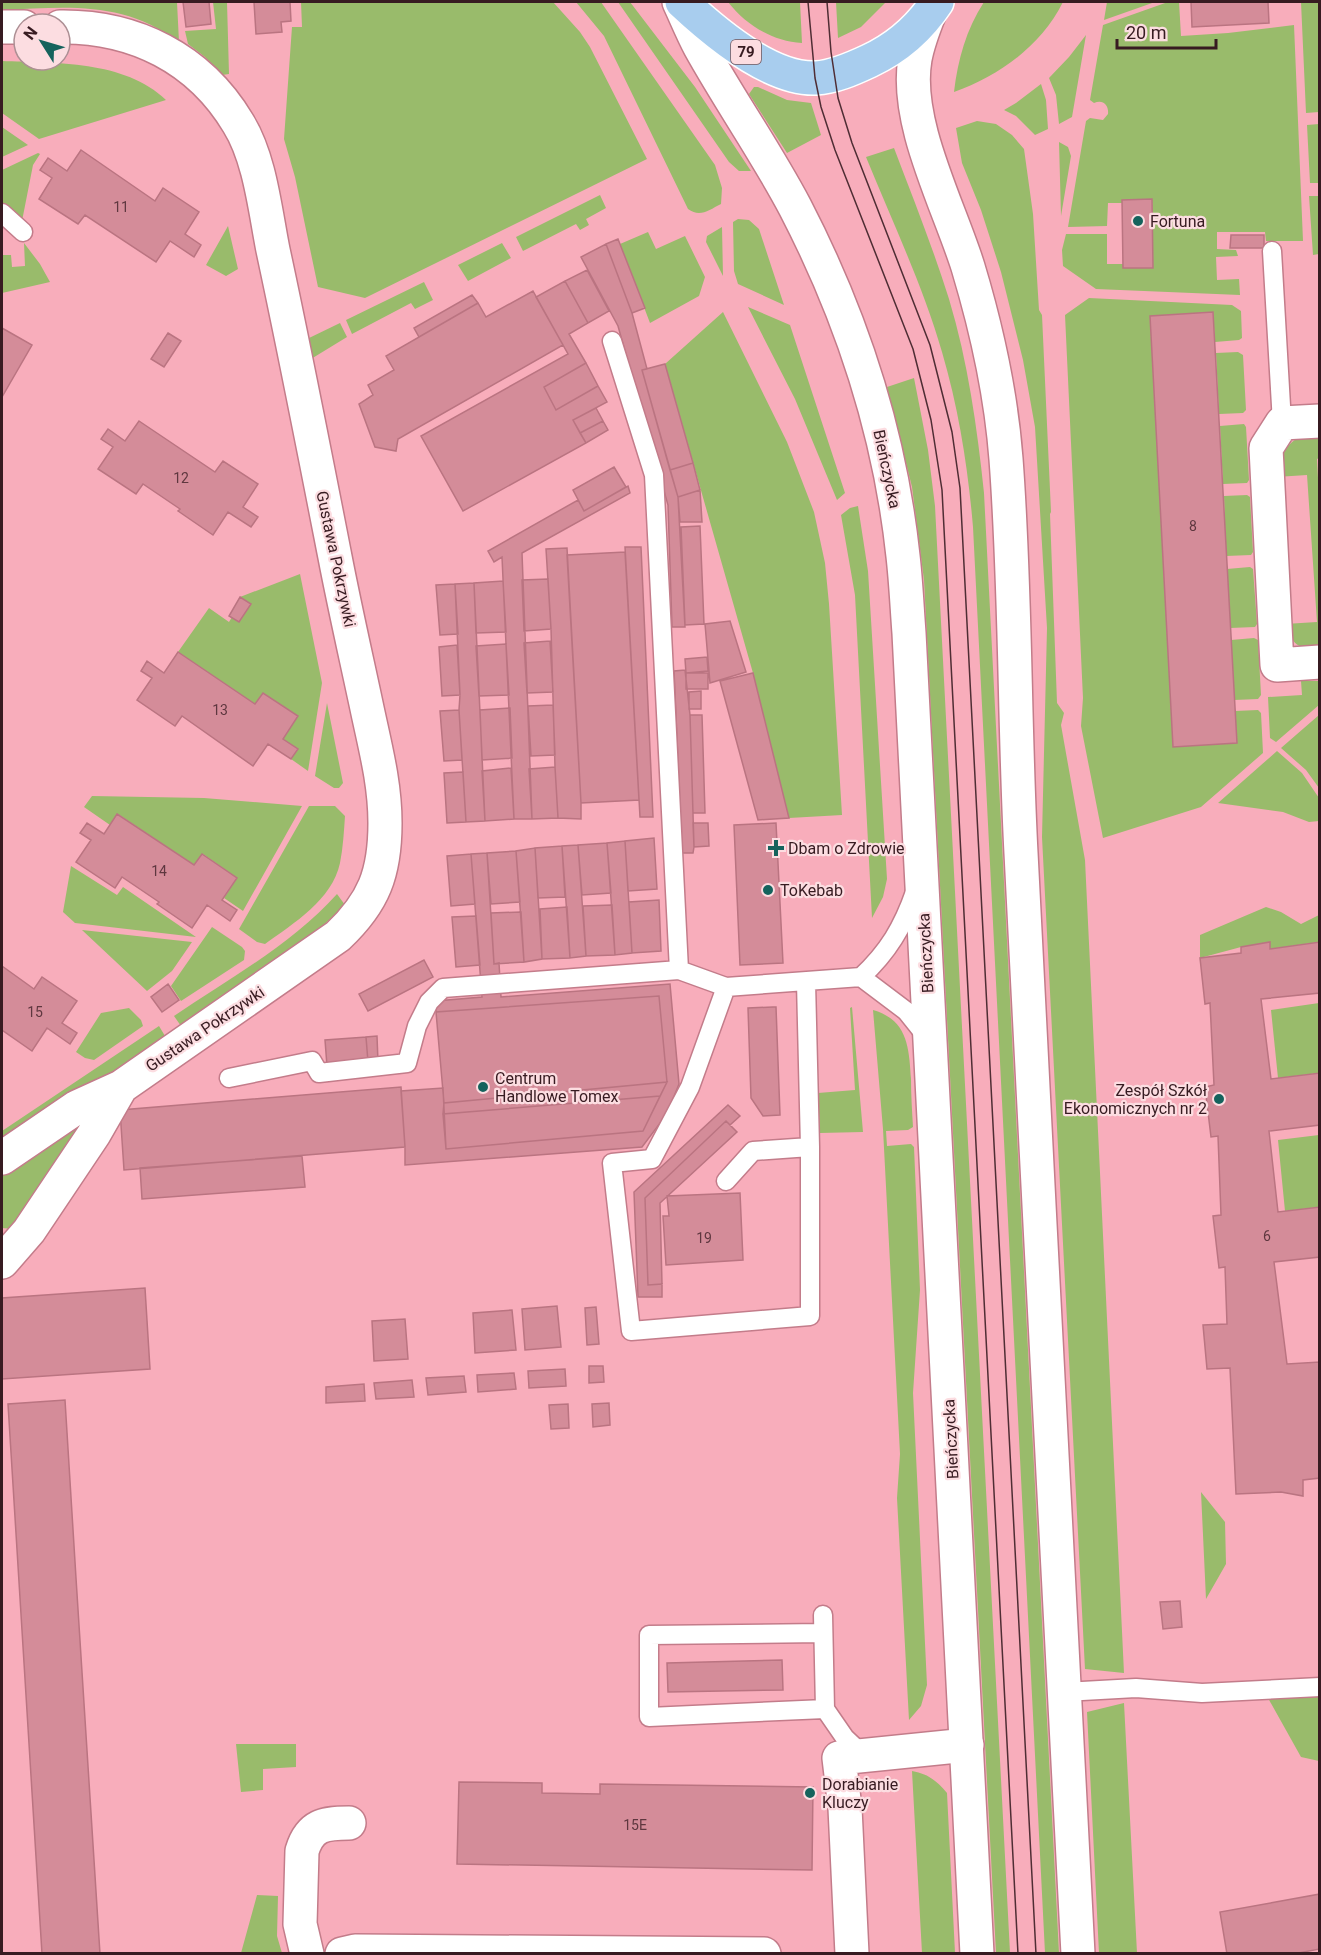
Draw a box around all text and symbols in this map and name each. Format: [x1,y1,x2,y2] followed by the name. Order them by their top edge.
[12,12,72,72] north arrow
[1117,12,1216,50] scale bar
[1126,22,1166,43] text: 20 m
[19,23,41,44] text: N
[731,40,761,64] road number: 79
[113,199,129,215] house number: 11
[1150,212,1205,231] place label: Fortuna
[1131,214,1145,228] marker: Fortuna
[869,428,905,510] street label: Bieńczycka
[173,470,189,486] house number: 12
[312,489,360,629] street label: Gustawa Pokrzywki
[1189,518,1197,534] house number: 8
[212,702,228,718] house number: 13
[788,839,905,858] place label: Dbam o Zdrowie
[769,841,783,855] marker: Dbam o Zdrowie
[151,863,167,879] house number: 14
[780,881,843,900] place label: ToKebab
[761,883,775,897] marker: ToKebab
[914,912,938,994] street label: Bieńczycka
[142,982,268,1076] street label: Gustawa Pokrzywki
[27,1004,43,1020] house number: 15
[495,1069,619,1106] place label: Centrum Handlowe Tomex
[476,1080,490,1094] marker: Centrum Handlowe Tomex
[1064,1081,1208,1118] place label: Zespół Szkół Ekonomicznych nr 2
[1212,1092,1226,1106] marker: Zespół Szkół Ekonomicznych nr 2
[1263,1228,1271,1244] house number: 6
[696,1230,712,1246] house number: 19
[939,1398,963,1480] street label: Bieńczycka
[822,1775,898,1812] place label: Dorabianie Kluczy
[803,1786,817,1800] marker: Dorabianie Kluczy
[623,1817,647,1833] house number: 15E

